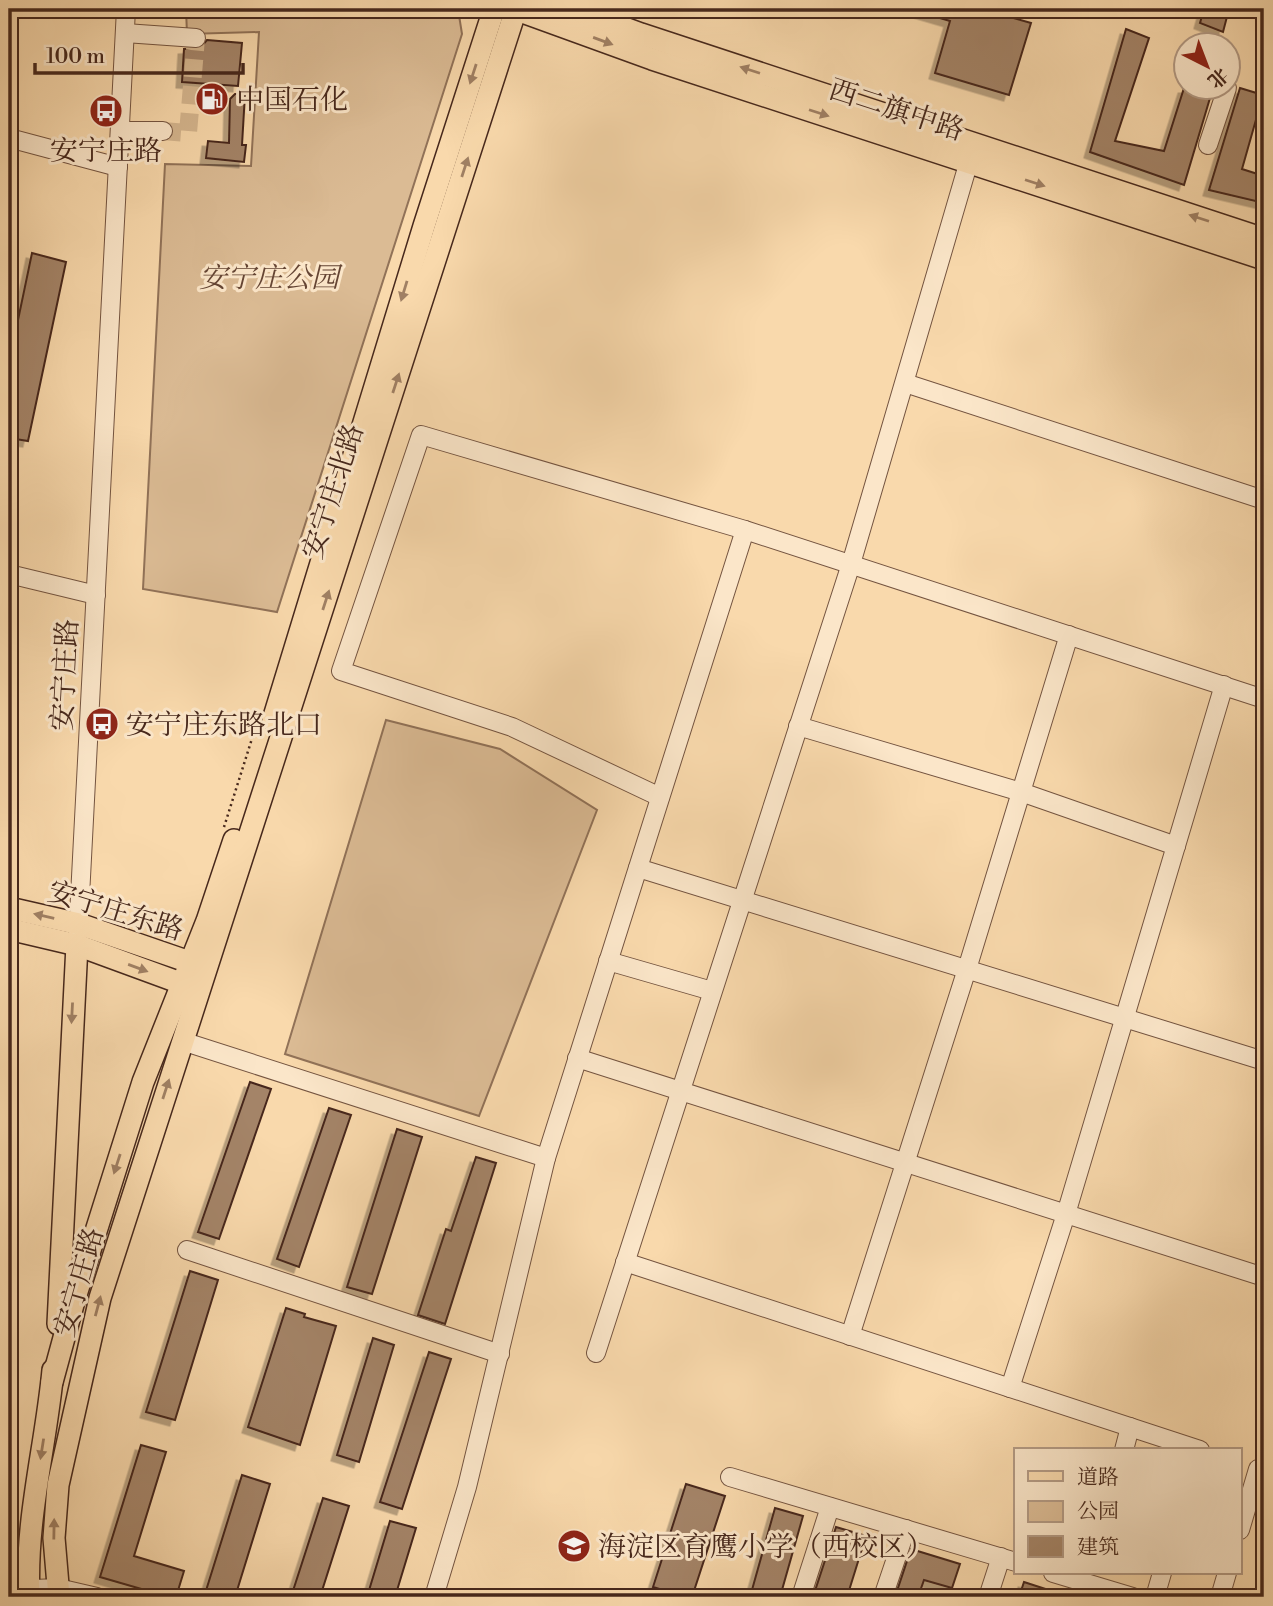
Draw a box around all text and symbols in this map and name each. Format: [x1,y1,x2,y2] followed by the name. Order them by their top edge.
[35,32,243,76] scale bar
[1172,32,1242,102] north arrow
[592,36,613,47] one-way arrow
[46,44,105,70] text: 100 m
[468,63,478,84] one-way arrow
[1203,63,1233,93] text: 北
[740,64,761,75] one-way arrow
[825,72,969,149] street label: 西二旗中路
[193,80,231,118] fuel station icon: 中国石化
[236,83,348,118] place label: 中国石化
[87,92,125,130] bus stop icon: 安宁庄路
[809,108,830,118] one-way arrow
[50,134,162,169] place label: 安宁庄路
[460,156,471,177] one-way arrow
[1025,178,1046,188] one-way arrow
[1189,212,1210,222] one-way arrow
[199,261,343,296] park label: 安宁庄公园
[399,280,409,301] one-way arrow
[391,373,401,394] one-way arrow
[295,419,372,563] street label: 安宁庄北路
[321,589,332,610] one-way arrow
[45,618,86,732] street label: 安宁庄路
[83,705,121,743] bus stop icon: 安宁庄东路北口
[126,708,322,743] place label: 安宁庄东路北口
[43,874,188,949] street label: 安宁庄东路
[33,910,55,921] one-way arrow
[127,963,148,974] one-way arrow
[67,1003,78,1025] one-way arrow
[161,1079,172,1100] one-way arrow
[111,1154,121,1175] one-way arrow
[47,1224,112,1341] street label: 安宁庄路
[93,1295,104,1317] one-way arrow
[36,1439,47,1461] one-way arrow
[1014,1448,1242,1574] legend
[1077,1465,1119,1491] text: 道路
[1077,1499,1119,1525] text: 公园
[48,1518,60,1540] one-way arrow
[555,1527,593,1565] school or university icon: 海淀区育鹰小学（西校区）
[598,1530,934,1565] place label: 海淀区育鹰小学（西校区）
[1077,1535,1119,1561] text: 建筑

